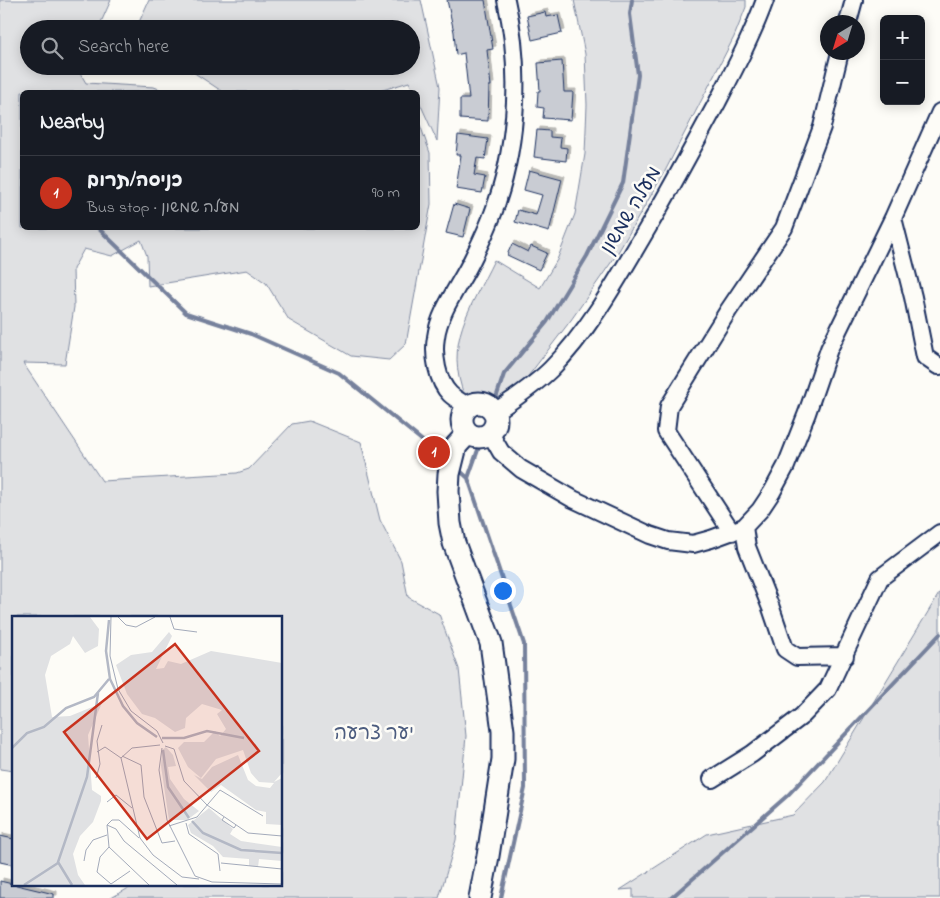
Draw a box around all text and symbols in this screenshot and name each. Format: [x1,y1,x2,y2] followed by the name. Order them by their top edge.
[820,15,865,60] north arrow
[880,15,925,105] map controls
[880,15,925,60] button: +
[20,20,420,75] search box
[38,34,66,62] icon: search
[78,34,169,61] text: Search here
[880,60,925,105] button: −
[40,108,104,138] text: Nearby
[594,161,670,261] street label: מעלה שמשון
[87,168,183,195] text: כניסה/תרום
[53,181,59,205] text: 1
[372,181,400,205] text: 90 m
[87,196,240,220] text: Bus stop · מעלה שמשון
[418,433,450,471] pin: 1
[490,578,516,604] your location
[12,616,282,886] inset map
[334,720,414,749] park label: יער צרעה

